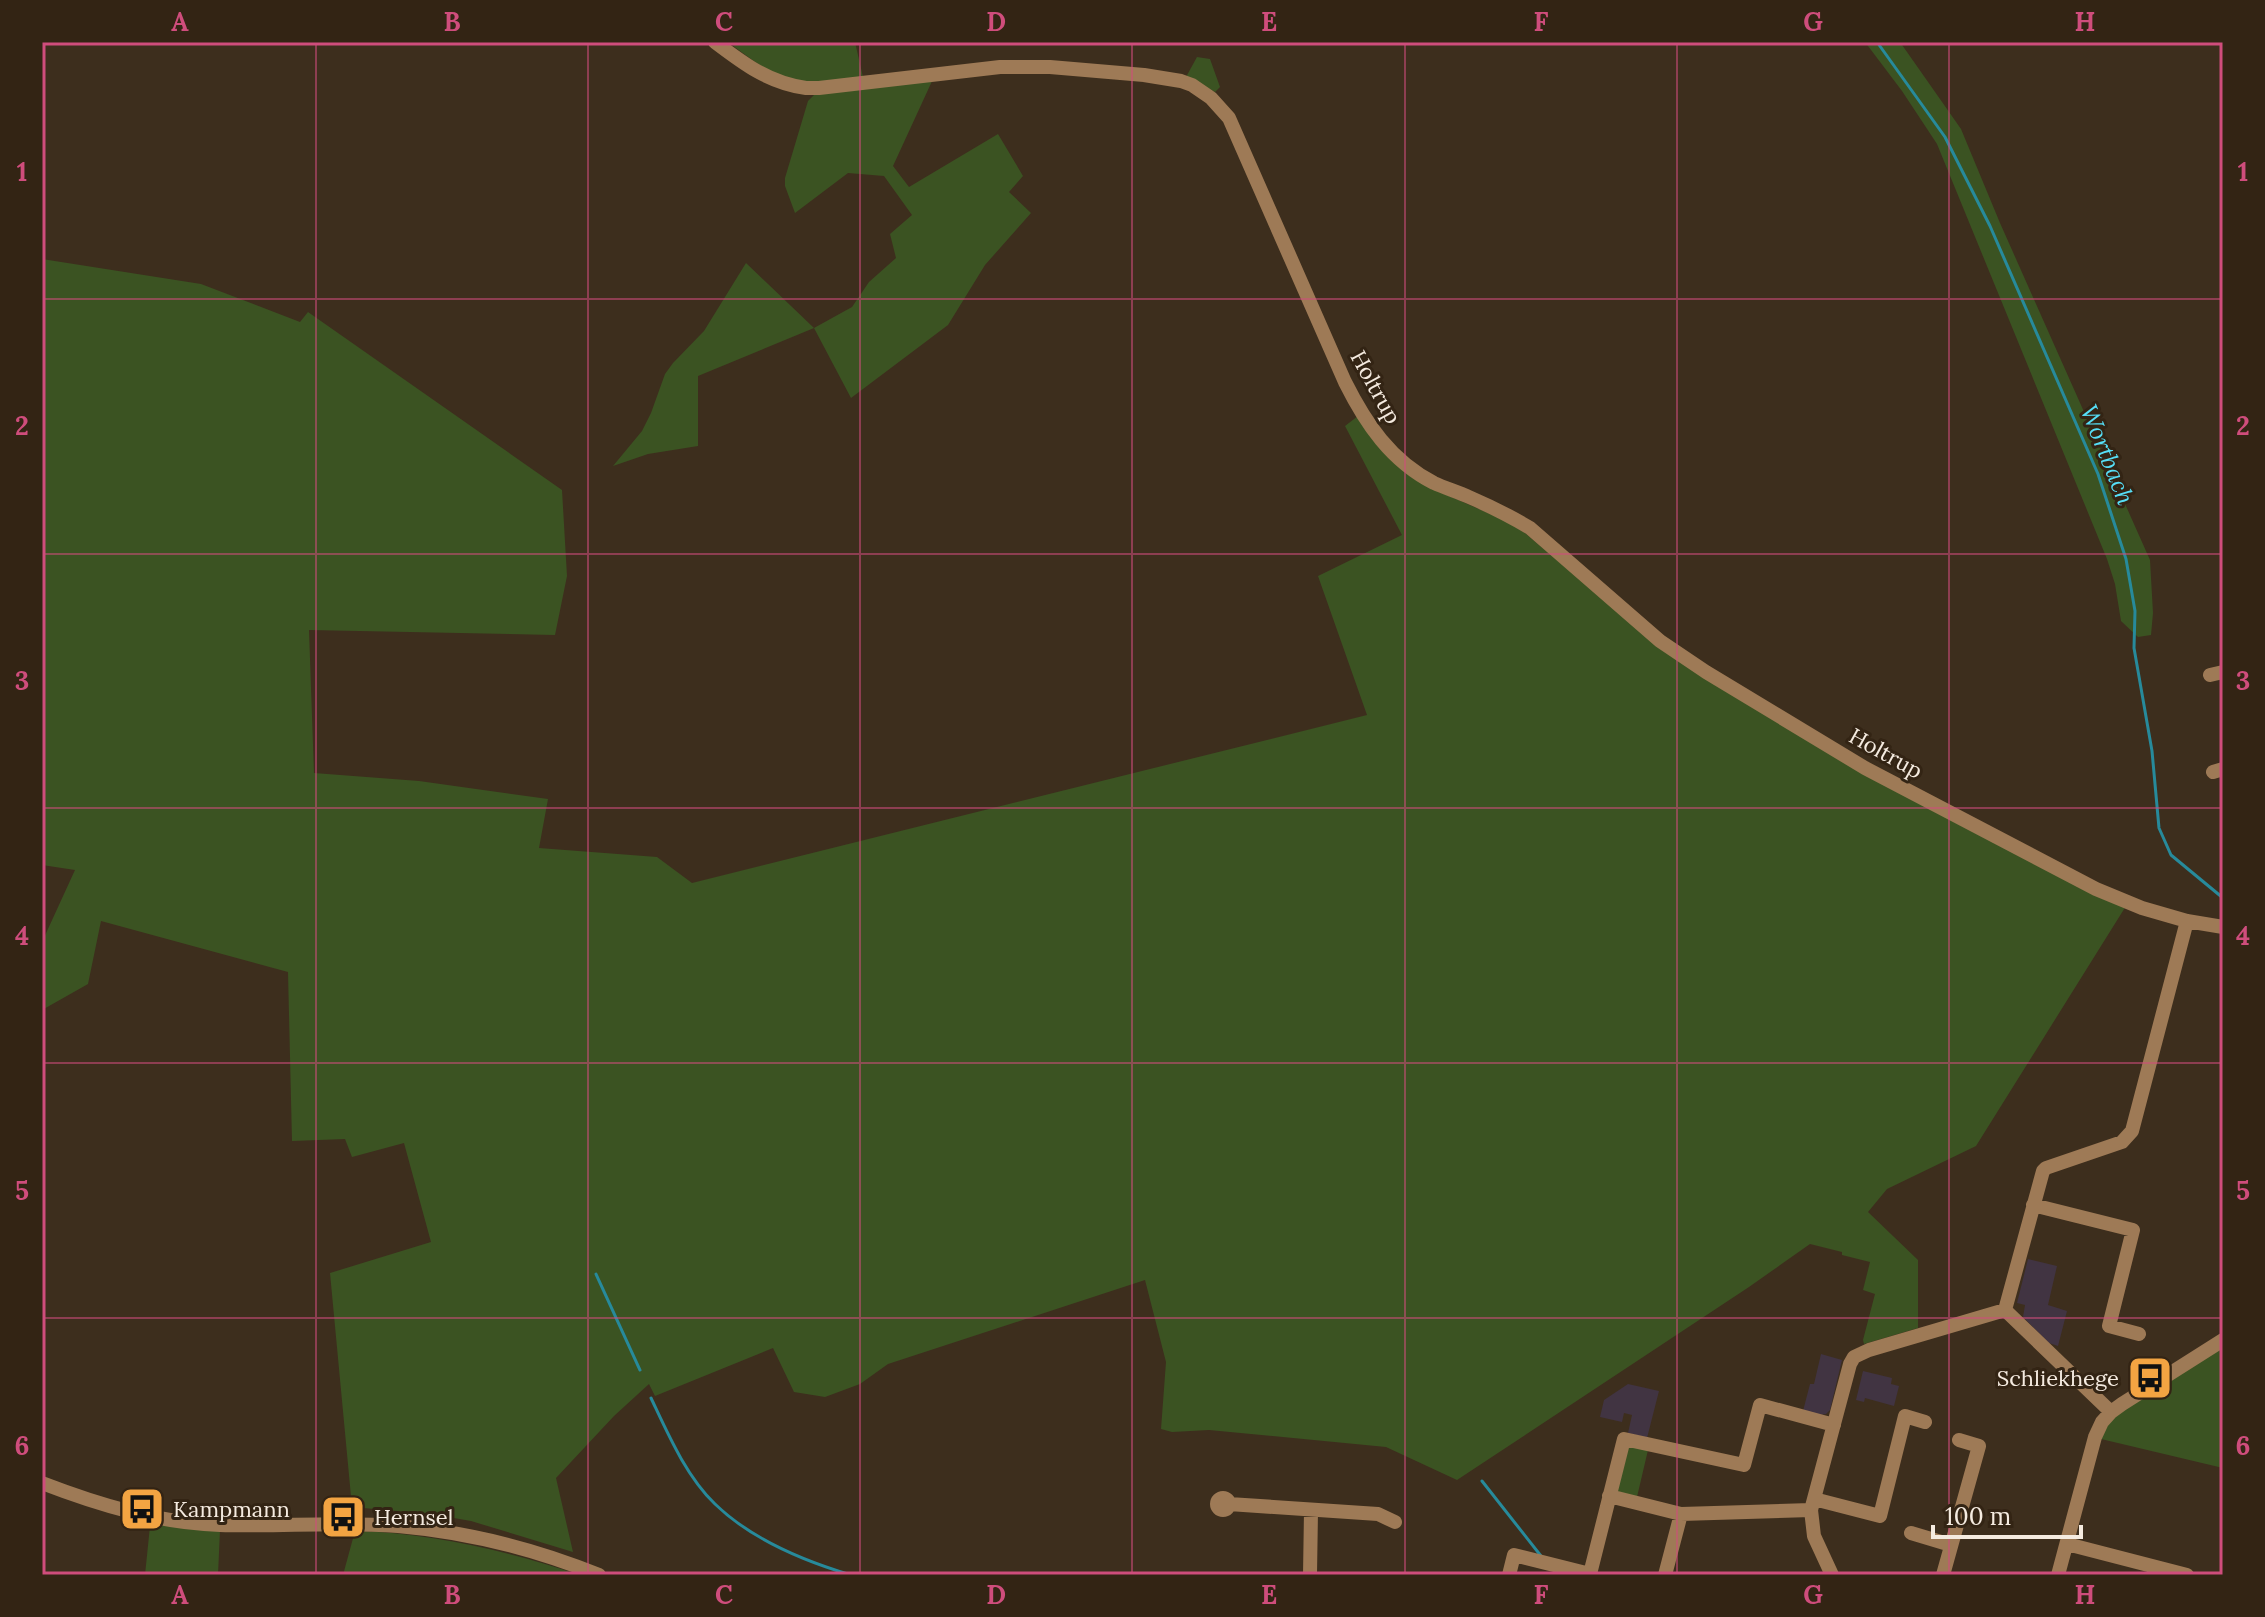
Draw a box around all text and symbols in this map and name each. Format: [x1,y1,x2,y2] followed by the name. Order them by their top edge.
[171,5,189,38] text: A
[443,5,461,38] text: B
[715,5,733,38] text: C
[986,5,1006,38] text: D
[1261,5,1277,38] text: E
[1534,5,1549,38] text: F
[1803,5,1823,38] text: G
[2075,5,2095,38] text: H
[17,155,27,188] text: 1
[2238,155,2248,188] text: 1
[1344,345,1408,429] street label: Holtrup
[2073,400,2142,510] water label: Wortbach
[15,409,29,442] text: 2
[2236,409,2250,442] text: 2
[15,664,29,697] text: 3
[2236,664,2250,697] text: 3
[1844,721,1928,785] street label: Holtrup
[15,919,29,952] text: 4
[2236,919,2250,952] text: 4
[15,1174,29,1207] text: 5
[2236,1174,2250,1207] text: 5
[2126,1354,2174,1402] bus stop icon: Schliekhege
[1997,1364,2119,1392] place label: Schliekhege
[15,1429,29,1462] text: 6
[2236,1429,2250,1462] text: 6
[118,1485,166,1533] bus stop icon: Kampmann
[1933,1489,2081,1539] scale bar
[319,1493,367,1541] bus stop icon: Hernsel
[173,1495,290,1523] place label: Kampmann
[1945,1501,2011,1532] text: 100 m
[374,1503,454,1531] place label: Hernsel
[171,1578,189,1611] text: A
[443,1578,461,1611] text: B
[715,1578,733,1611] text: C
[986,1578,1006,1611] text: D
[1261,1578,1277,1611] text: E
[1534,1578,1549,1611] text: F
[1803,1578,1823,1611] text: G
[2075,1578,2095,1611] text: H

